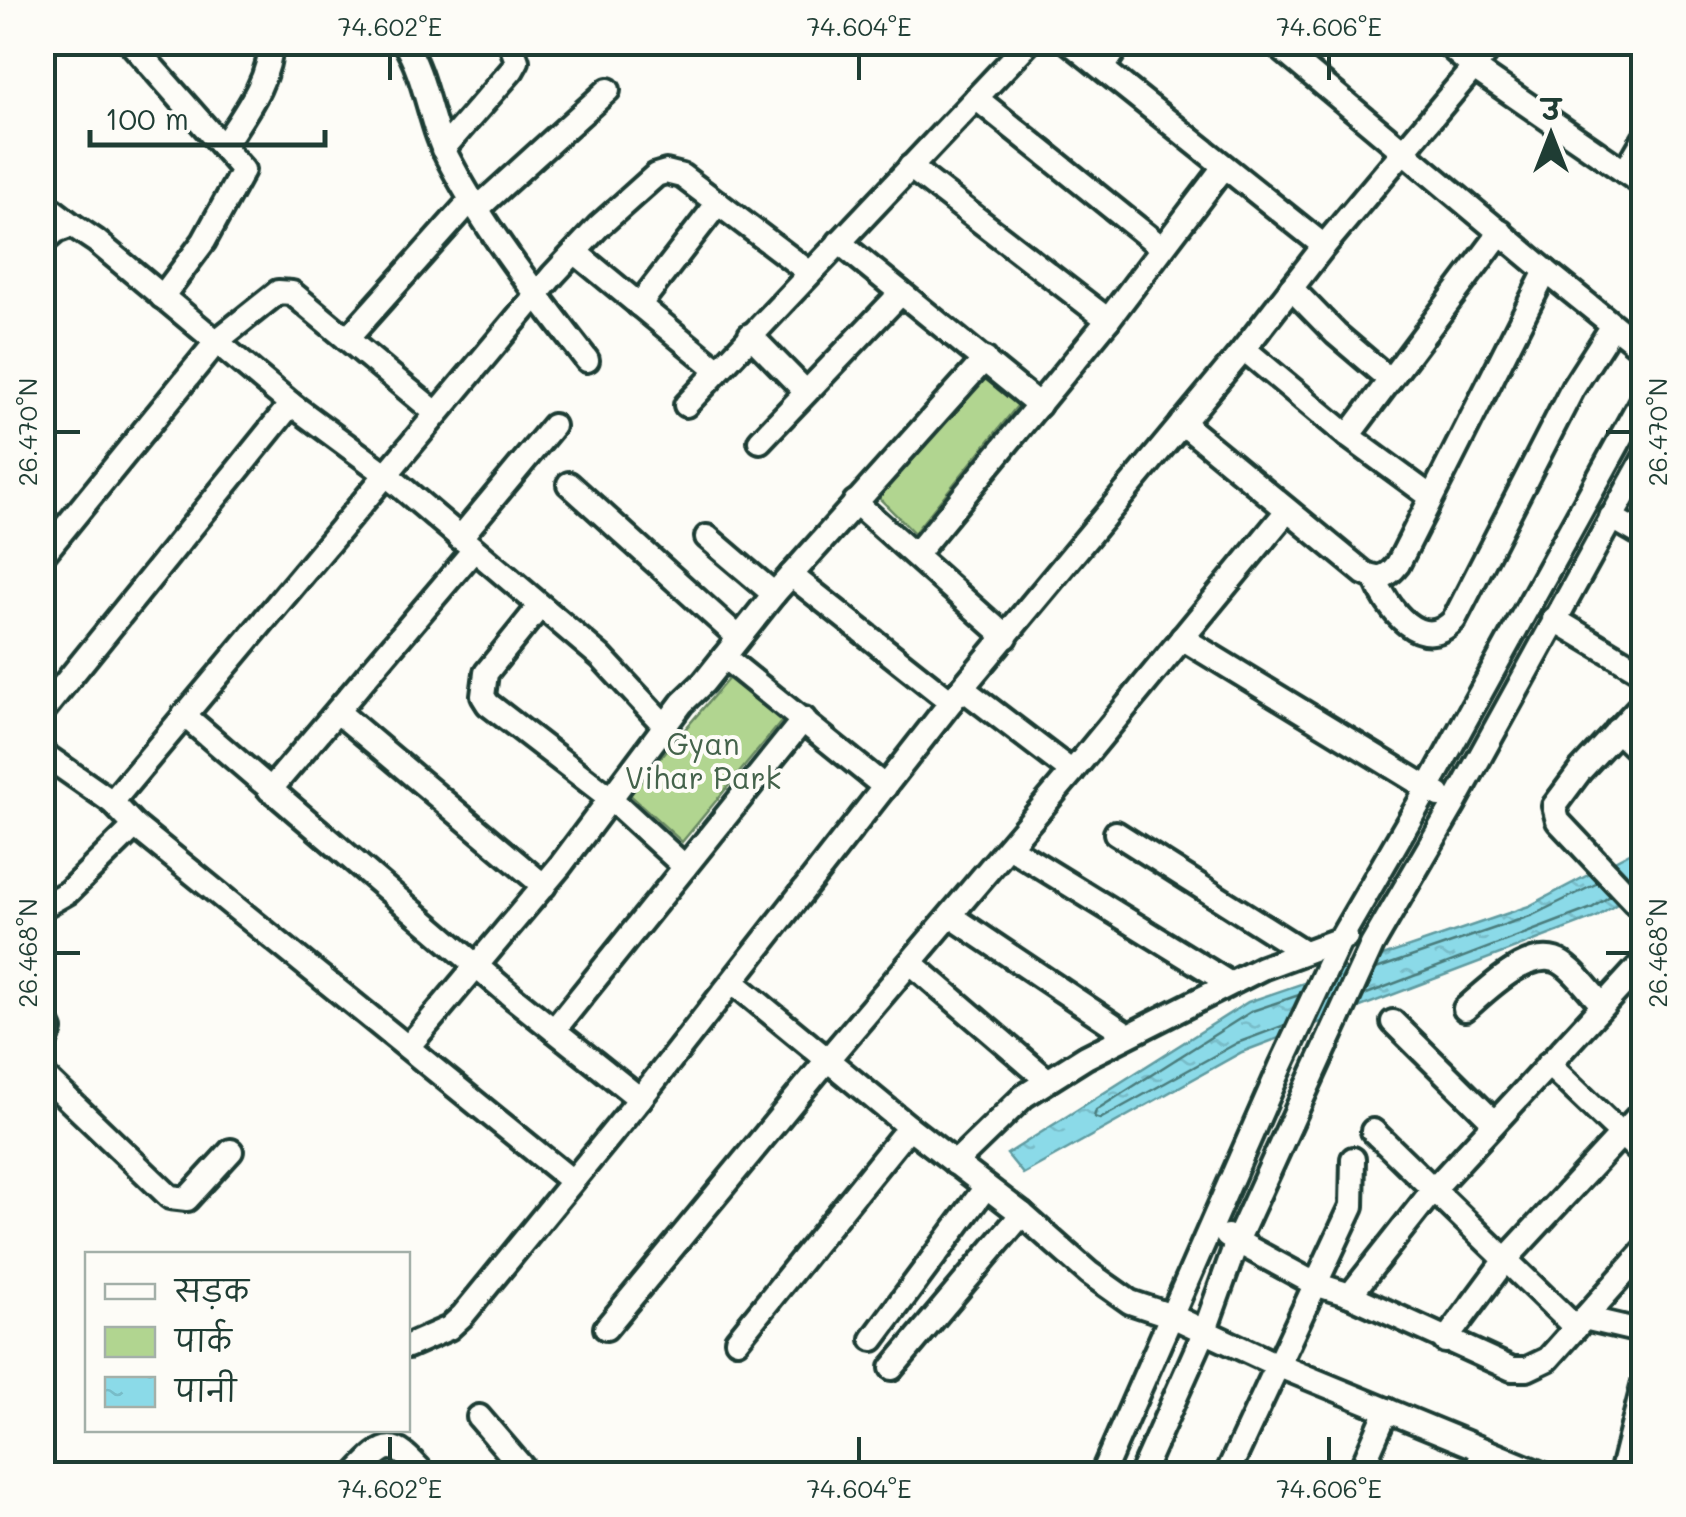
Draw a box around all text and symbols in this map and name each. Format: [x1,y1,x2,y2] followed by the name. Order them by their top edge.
[338,10,442,42] text: 74.602°E
[806,10,912,42] text: 74.604°E
[1276,10,1382,42] text: 74.606°E
[90,85,325,147] scale bar
[1501,85,1601,185] north arrow
[1539,91,1563,127] text: उ
[105,98,189,138] text: 100 m
[11,378,43,486] text: 26.470°N
[1641,378,1673,486] text: 26.470°N
[625,723,781,797] park label: Gyan Vihar Park
[11,898,43,1008] text: 26.468°N
[1641,898,1673,1008] text: 26.468°N
[85,1252,410,1432] legend
[173,1270,251,1310] text: सड़क
[173,1318,233,1360] text: पार्क
[173,1369,238,1410] text: पानी
[338,1472,442,1504] text: 74.602°E
[806,1472,912,1504] text: 74.604°E
[1276,1472,1382,1504] text: 74.606°E

